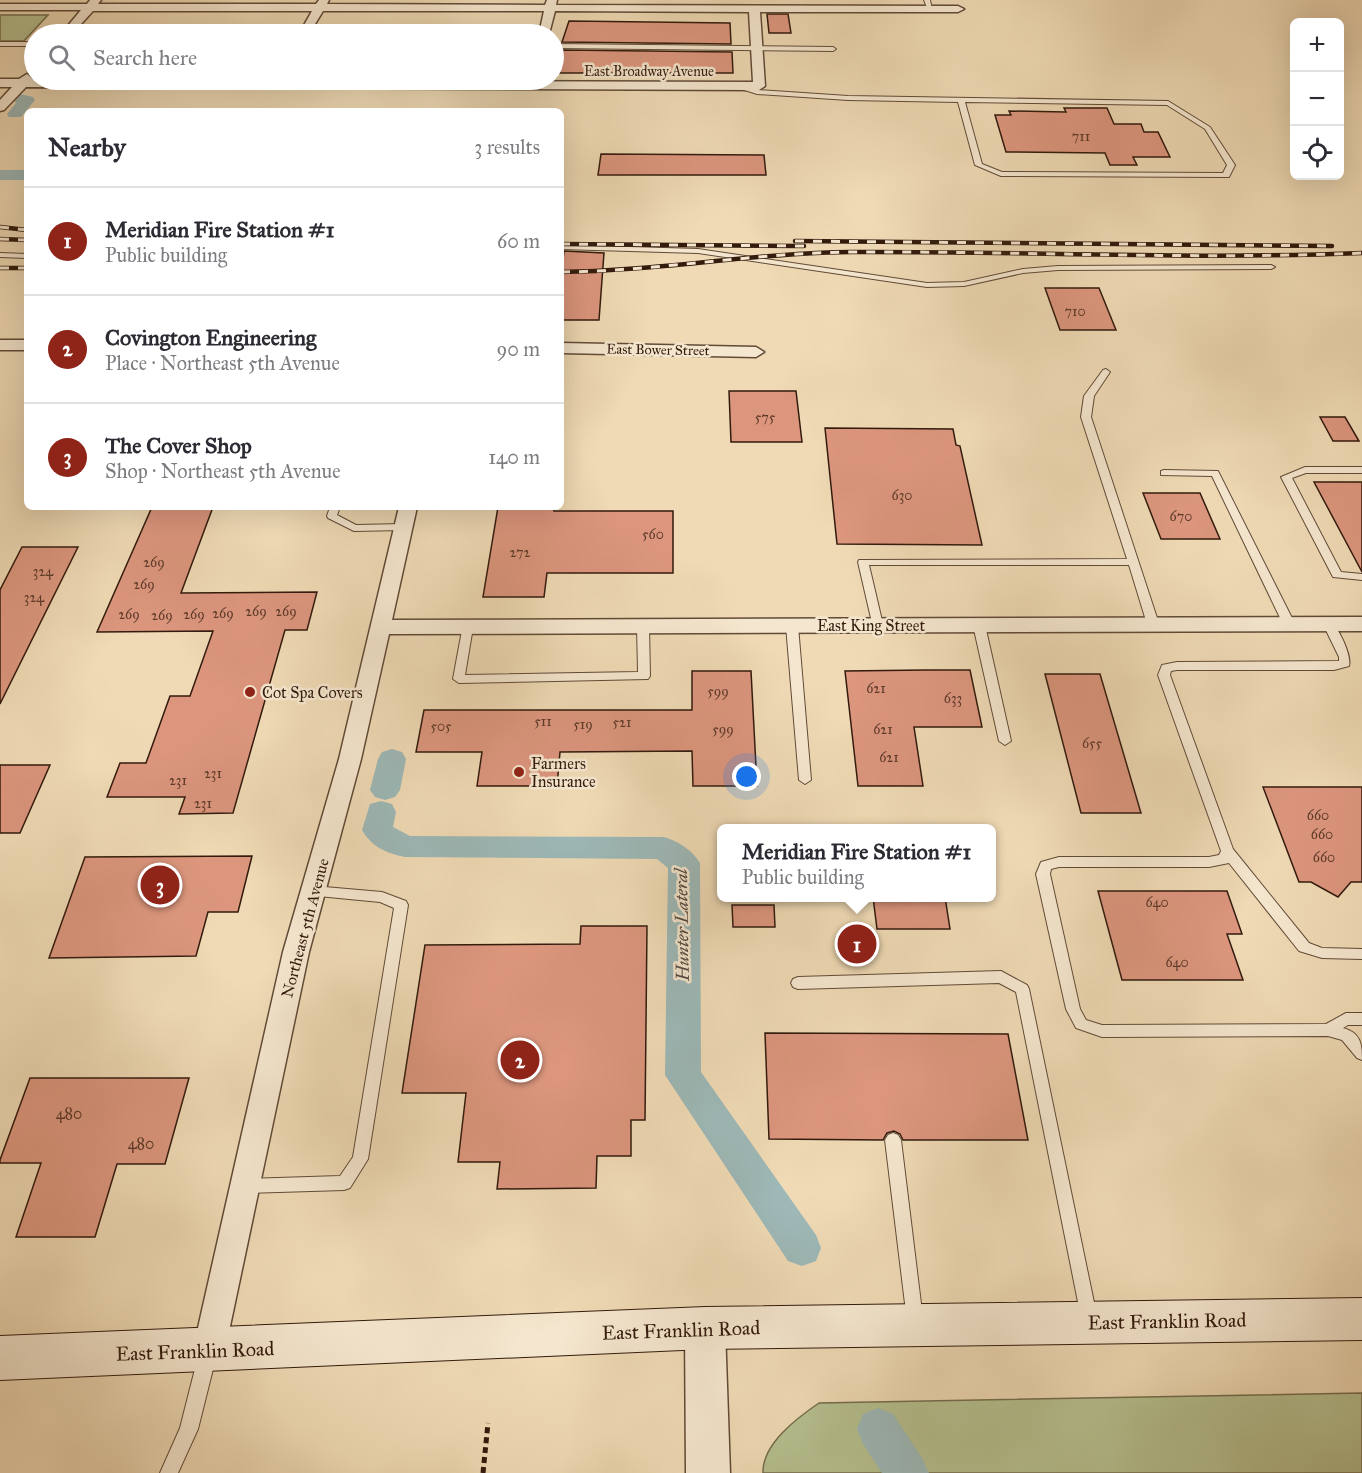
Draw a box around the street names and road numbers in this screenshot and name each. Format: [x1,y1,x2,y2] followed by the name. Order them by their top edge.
[584,63,714,80] street label: East Broadway Avenue
[606,341,710,359] street label: East Bower Street
[817,616,925,636] street label: East King Street
[277,856,333,1000] street label: Northeast 5th Avenue
[1087,1308,1247,1334] street label: East Franklin Road
[601,1315,761,1345] street label: East Franklin Road
[115,1336,275,1366] street label: East Franklin Road

